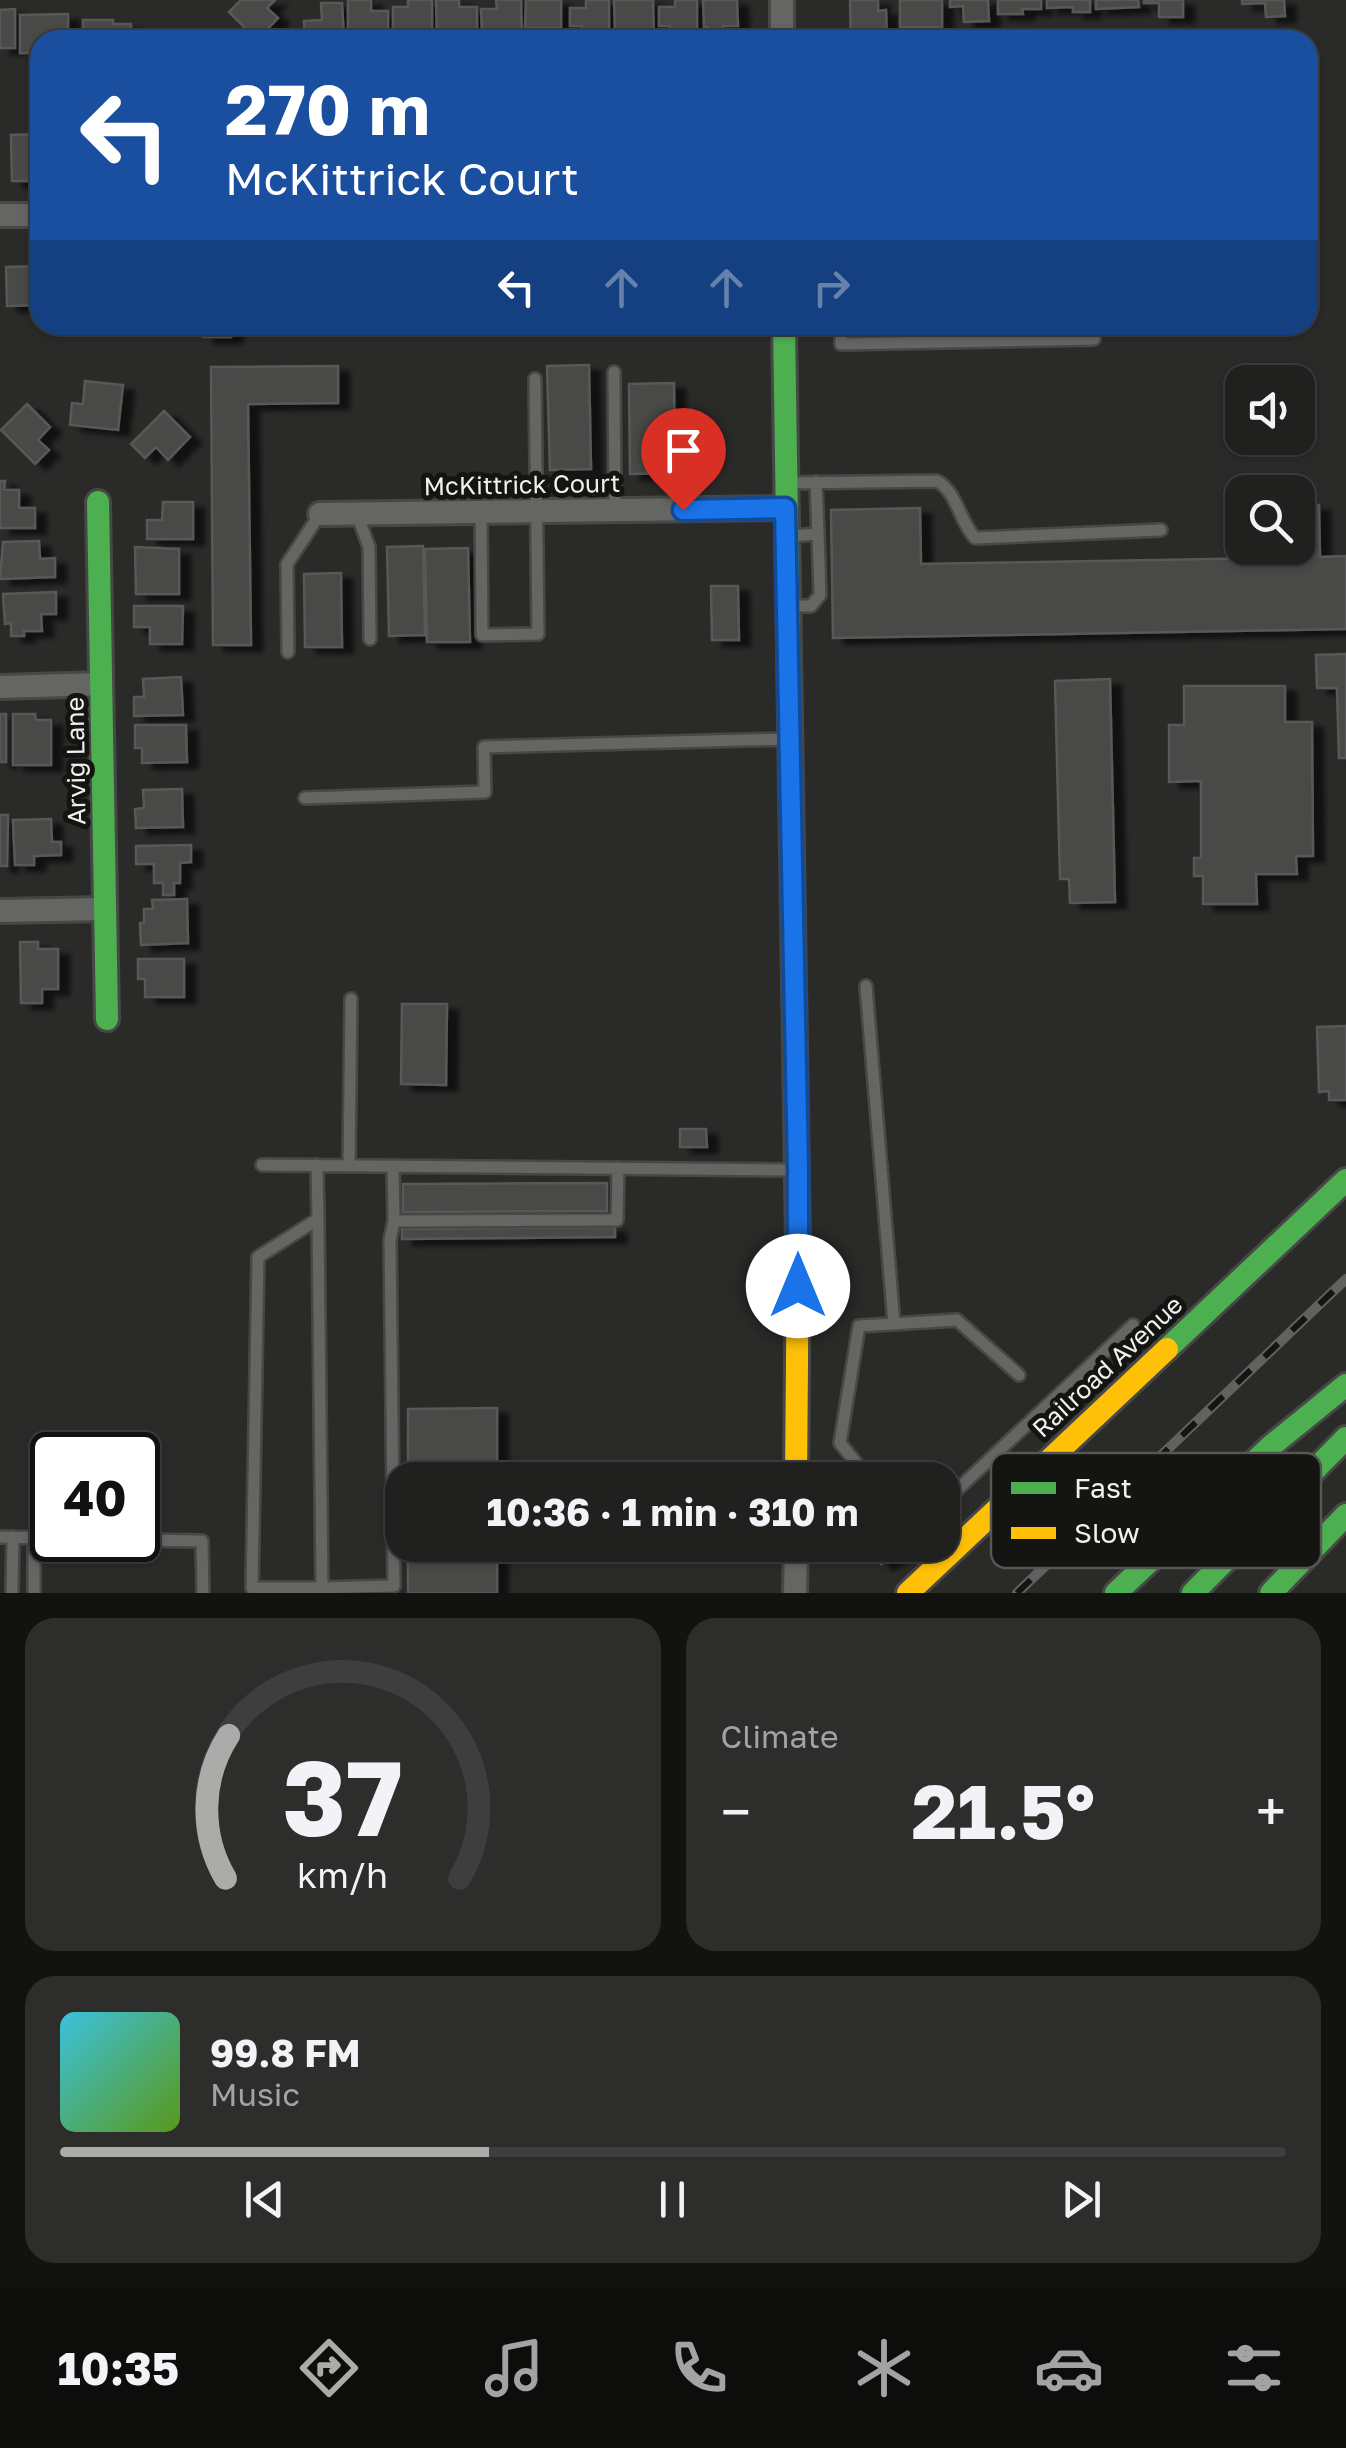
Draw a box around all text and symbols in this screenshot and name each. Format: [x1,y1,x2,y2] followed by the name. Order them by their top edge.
[225,66,430,150] text: 270 m
[60,70,190,200] icon: left
[225,151,579,205] text: McKittrick Court
[489,260,544,315] icon: left
[594,260,649,315] icon: ahead
[699,260,754,315] icon: ahead
[804,260,859,315] icon: right
[1225,365,1315,565] map controls
[1225,365,1315,455] button: sound
[641,408,726,511] pin
[656,423,711,478] icon: arrive
[423,467,621,501] street label: McKittrick Court
[1225,475,1315,565] button: search
[58,697,92,825] street label: Arvig Lane
[746,1234,850,1338] position arrow
[1025,1288,1189,1444] street label: Railroad Avenue
[30,1432,160,1562] speed limit sign: 40
[991,1453,1321,1568] legend
[1074,1471,1132,1504] text: Fast
[487,1489,858,1534] text: 10:36 · 1 min · 310 m
[1074,1516,1140,1549] text: Slow
[721,1717,839,1755] text: Climate
[283,1734,403,1859] text: 37
[912,1765,1095,1856] text: 21.5°
[721,1778,751,1844] text: −
[1256,1778,1286,1844] text: +
[297,1853,388,1896] text: km/h
[210,2030,361,2075] text: 99.8 FM
[210,2075,300,2113] text: Music
[237,2172,292,2227] icon: previous
[645,2172,700,2227] icon: pause
[1054,2172,1109,2227] icon: next
[294,2333,364,2403] icon: directions
[479,2333,549,2403] icon: music
[664,2333,734,2403] icon: phone
[849,2333,919,2403] icon: climate
[1034,2333,1104,2403] icon: car
[1219,2333,1289,2403] icon: filters
[57,2341,179,2395] text: 10:35

